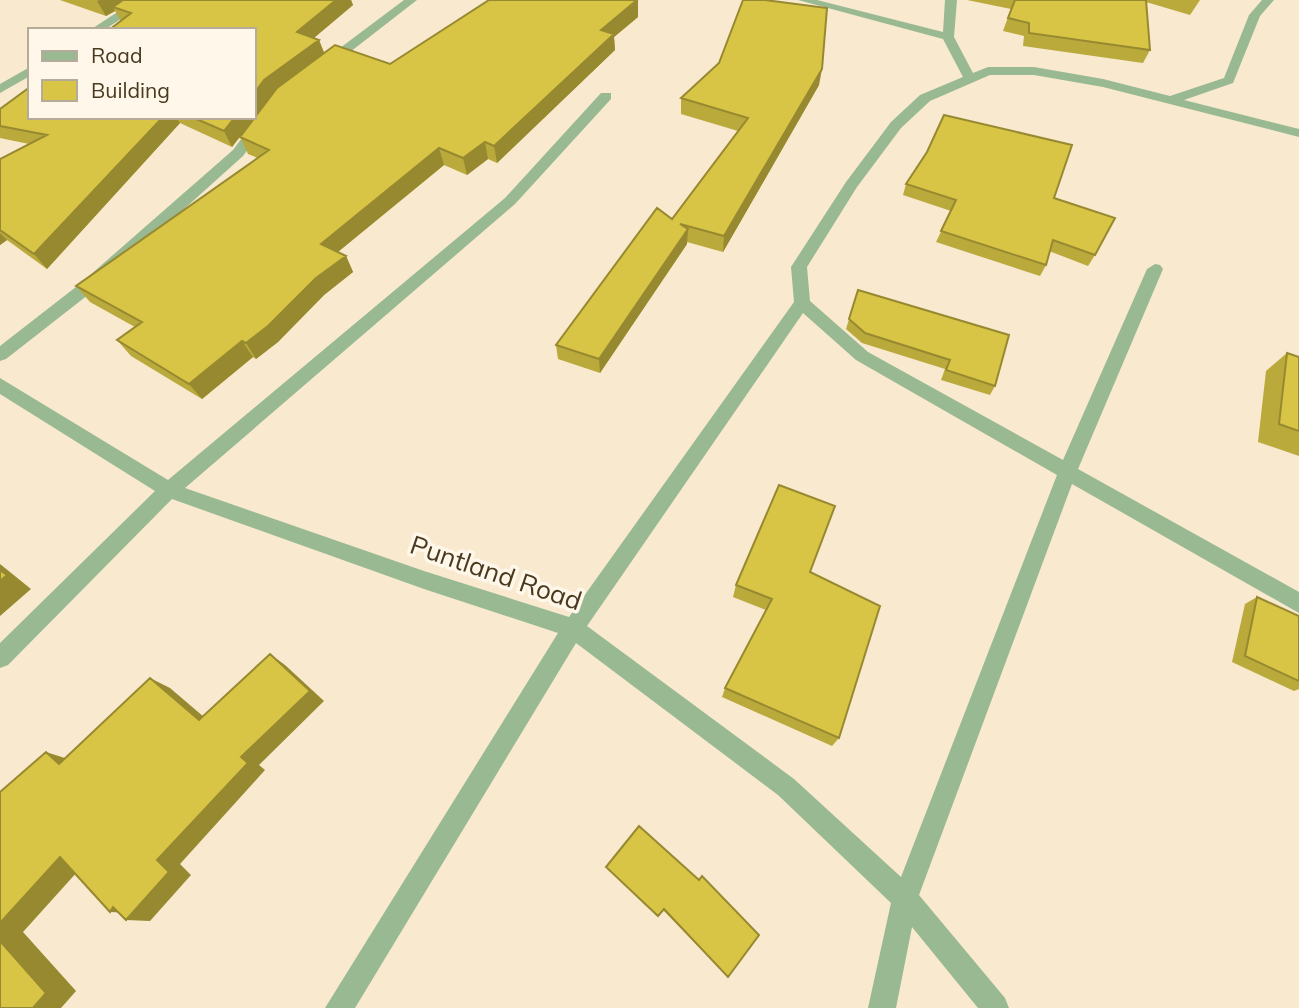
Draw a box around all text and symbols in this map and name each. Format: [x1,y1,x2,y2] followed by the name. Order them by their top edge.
[28,28,256,119] legend
[91,42,142,68] text: Road
[91,77,170,103] text: Building
[406,528,586,617] street label: Puntland Road

